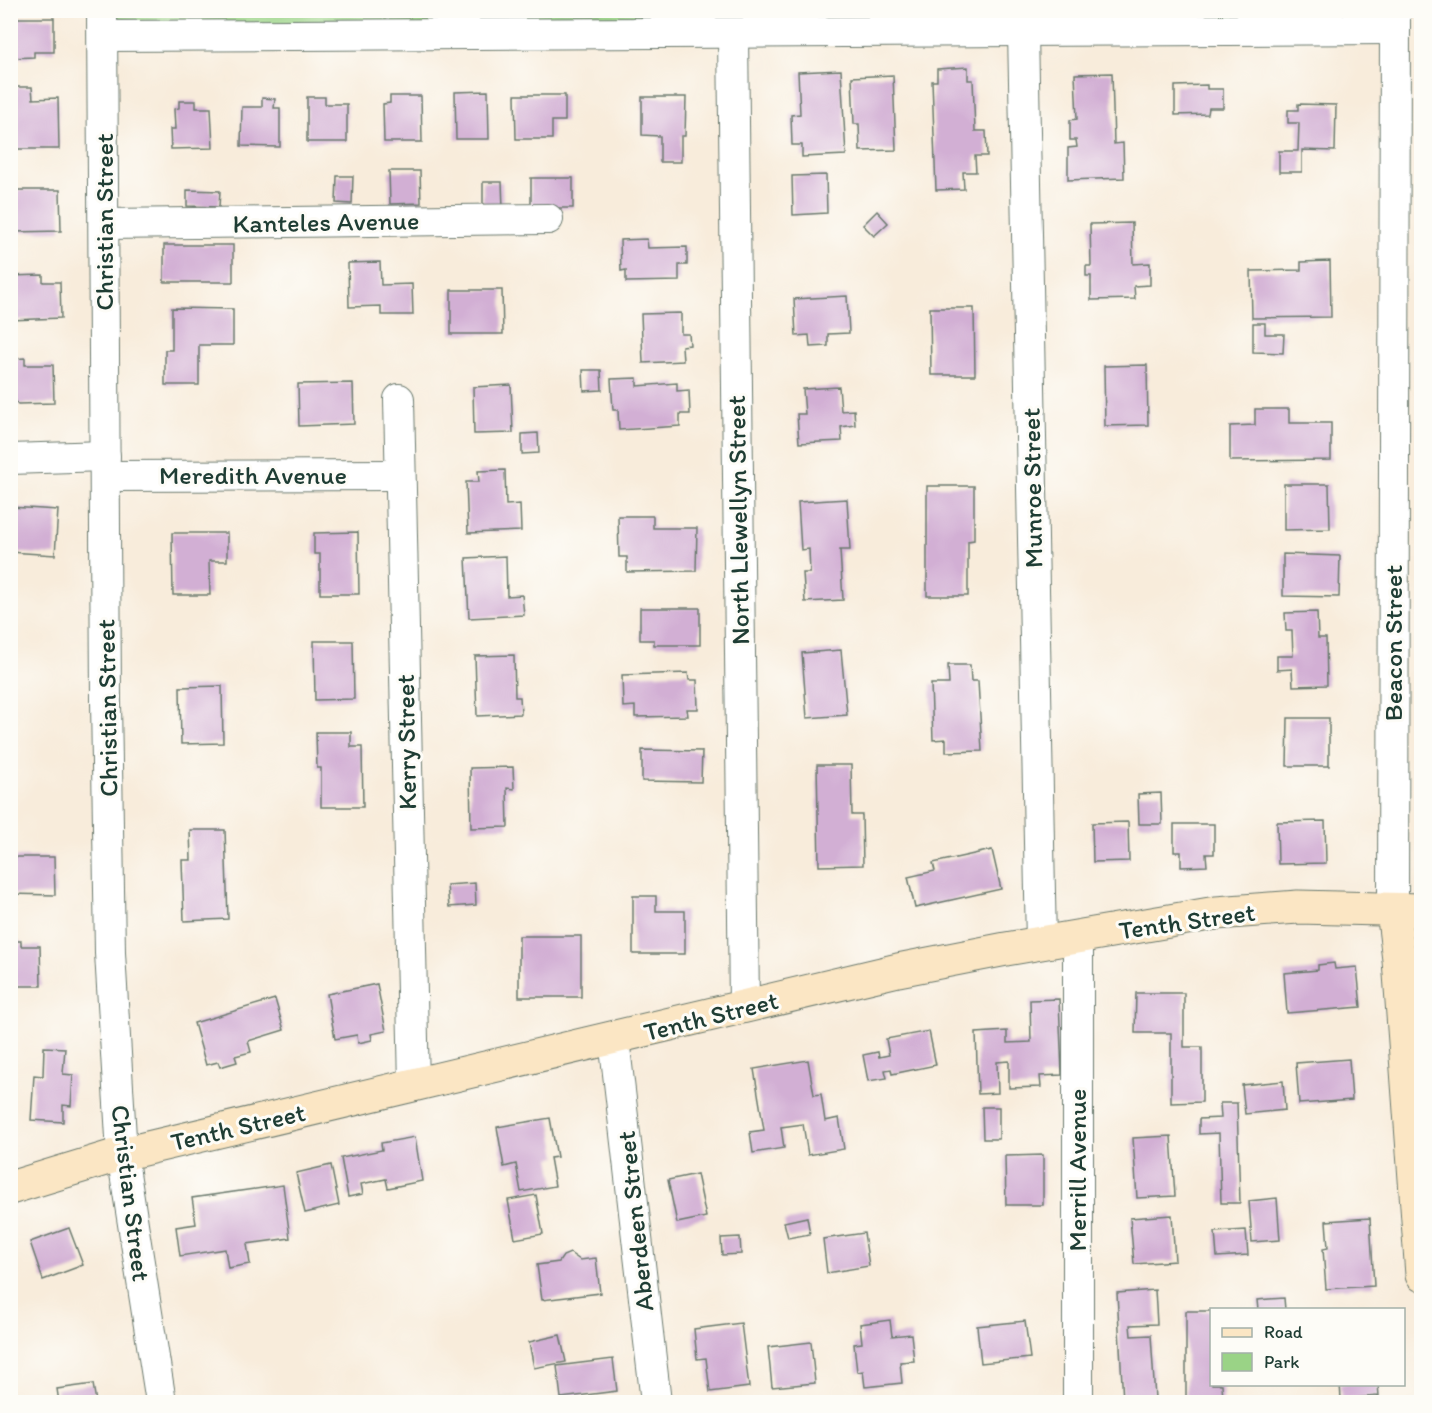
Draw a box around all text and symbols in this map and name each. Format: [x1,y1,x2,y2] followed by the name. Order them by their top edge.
[88,133,120,311] street label: Christian Street
[232,204,420,240] street label: Kanteles Avenue
[720,395,756,645] street label: North Llewellyn Street
[1015,407,1049,568] street label: Munroe Street
[159,459,347,491] street label: Meredith Avenue
[1377,565,1409,721] street label: Beacon Street
[89,619,125,797] street label: Christian Street
[389,674,423,810] street label: Kerry Street
[1117,896,1257,946] street label: Tenth Street
[641,984,782,1048] street label: Tenth Street
[1061,1089,1093,1251] street label: Merrill Avenue
[168,1096,309,1158] street label: Tenth Street
[104,1103,158,1283] street label: Christian Street
[610,1129,660,1313] street label: Aberdeen Street
[1210,1308,1405,1386] legend
[1264,1321,1303,1343] text: Road
[1264,1351,1299,1373] text: Park

